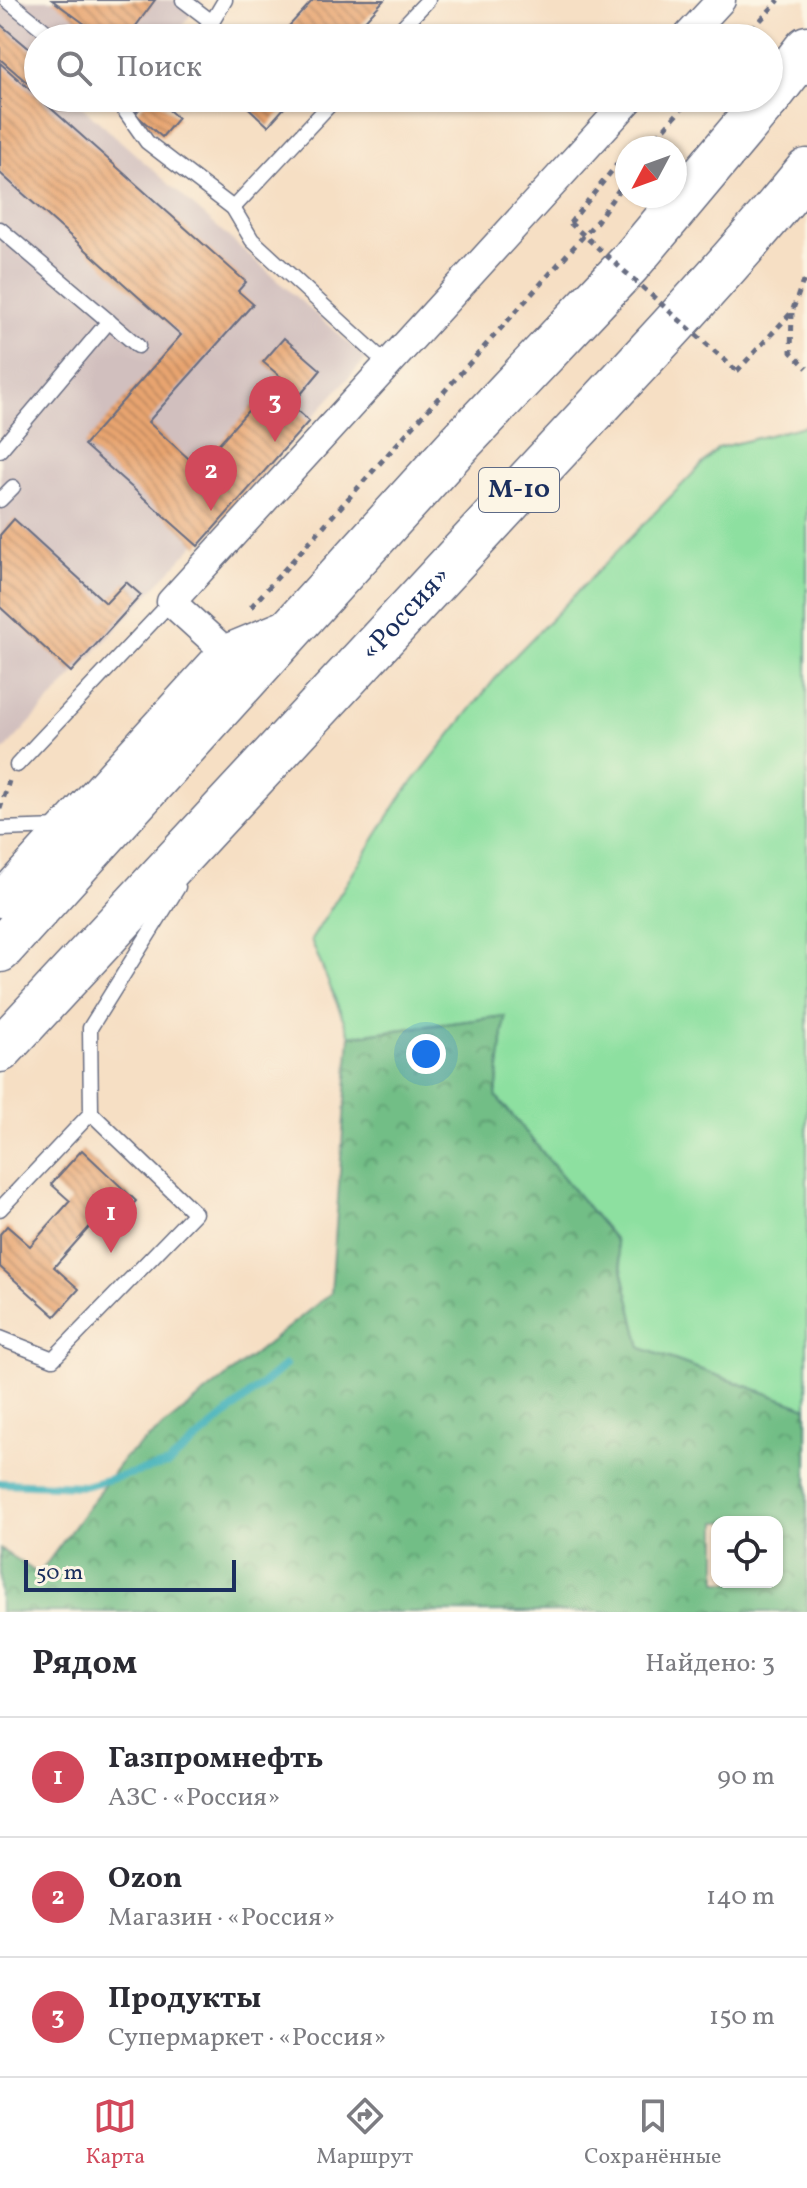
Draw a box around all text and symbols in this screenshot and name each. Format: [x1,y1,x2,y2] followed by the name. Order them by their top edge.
[24,24,783,112] search box
[52,46,96,90] icon: search
[116,47,202,89] text: Поиск
[615,136,687,208] north arrow
[249,376,301,442] pin: 3
[185,445,237,511] pin: 2
[479,468,559,512] road number: М-10
[352,557,459,669] street label: «Россия»
[406,1034,446,1074] your location
[85,1187,137,1253] pin: 1
[711,1516,783,1588] map controls
[711,1516,783,1588] button: locate
[24,1556,236,1592] scale bar
[36,1558,83,1589] text: 50 m
[32,1641,137,1688] text: Рядом
[645,1646,775,1682] text: Найдено: 3
[108,1738,324,1780] text: Газпромнефть
[53,1759,63,1795] text: 1
[717,1759,775,1795] text: 90 m
[108,1780,280,1816] text: АЗС · «Россия»
[108,1858,182,1900] text: Ozon
[51,1879,65,1915] text: 2
[706,1879,775,1915] text: 140 m
[108,1900,335,1936] text: Магазин · «Россия»
[108,1978,261,2020] text: Продукты
[51,1999,65,2035] text: 3
[709,1999,775,2035] text: 150 m
[108,2020,386,2056] text: Супермаркет · «Россия»
[85,2094,145,2173] tab: Карта
[316,2094,413,2173] tab: Маршрут
[584,2094,721,2173] tab: Сохранённые

